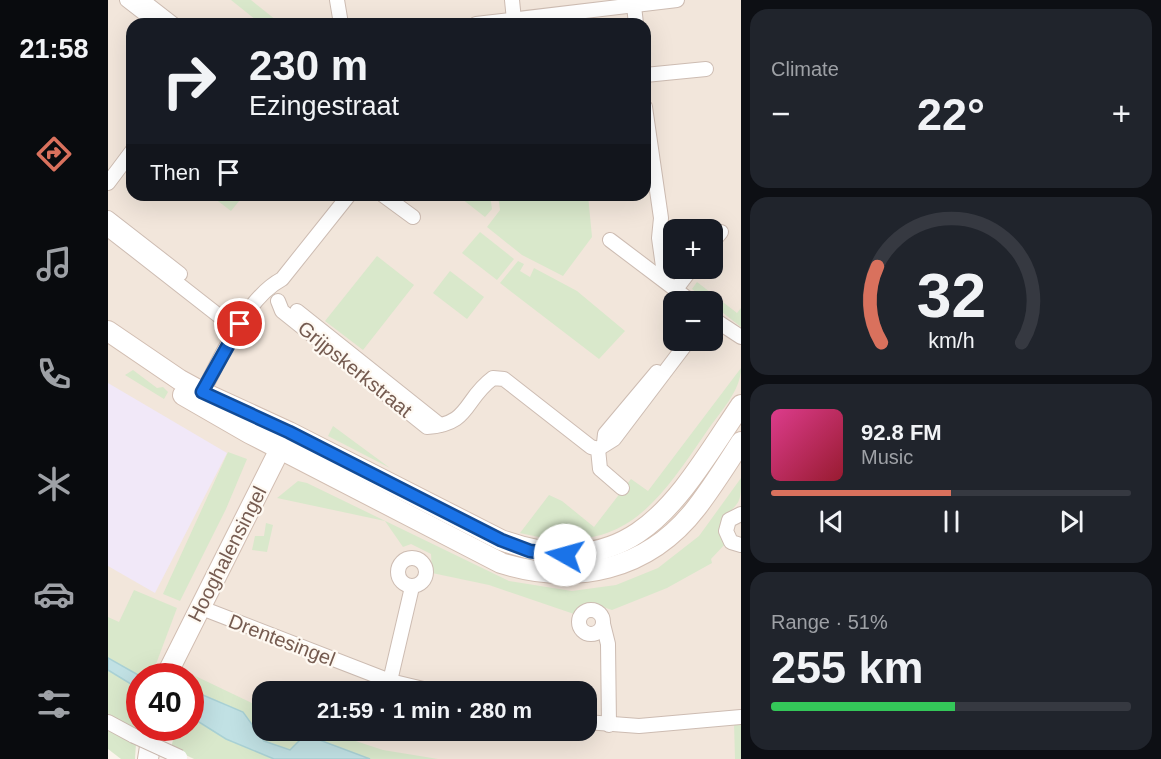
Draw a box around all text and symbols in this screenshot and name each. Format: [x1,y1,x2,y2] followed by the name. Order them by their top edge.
[19,34,89,64] text: 21:58
[150,42,228,120] icon: right
[249,42,368,89] text: 230 m
[771,58,839,80] text: Climate
[917,89,985,140] text: 22°
[249,91,399,121] text: Ezingestraat
[771,95,790,132] text: −
[1112,95,1131,132] text: +
[33,133,75,175] icon: directions
[212,156,245,189] icon: arrive
[150,160,200,185] text: Then
[663,219,723,351] map controls
[663,219,723,279] button: +
[33,243,75,285] icon: music
[916,261,986,330] text: 32
[663,291,723,351] button: −
[214,298,265,349] pin
[223,307,256,340] icon: arrive
[294,316,417,422] street label: Grijpskerkstraat
[928,329,974,353] text: km/h
[33,353,75,395] icon: phone
[861,420,942,445] text: 92.8 FM
[861,446,913,468] text: Music
[33,463,75,505] icon: climate
[183,483,271,625] street label: Hooghalensingel
[815,505,848,538] icon: previous
[935,505,968,538] icon: pause
[1055,505,1088,538] icon: next
[533,523,597,587] position arrow
[33,573,75,615] icon: car
[226,610,338,670] street label: Drentesingel
[771,611,888,633] text: Range · 51%
[771,642,924,693] text: 255 km
[126,663,204,741] speed limit sign: 40
[33,683,75,725] icon: filters
[317,698,532,723] text: 21:59 · 1 min · 280 m

